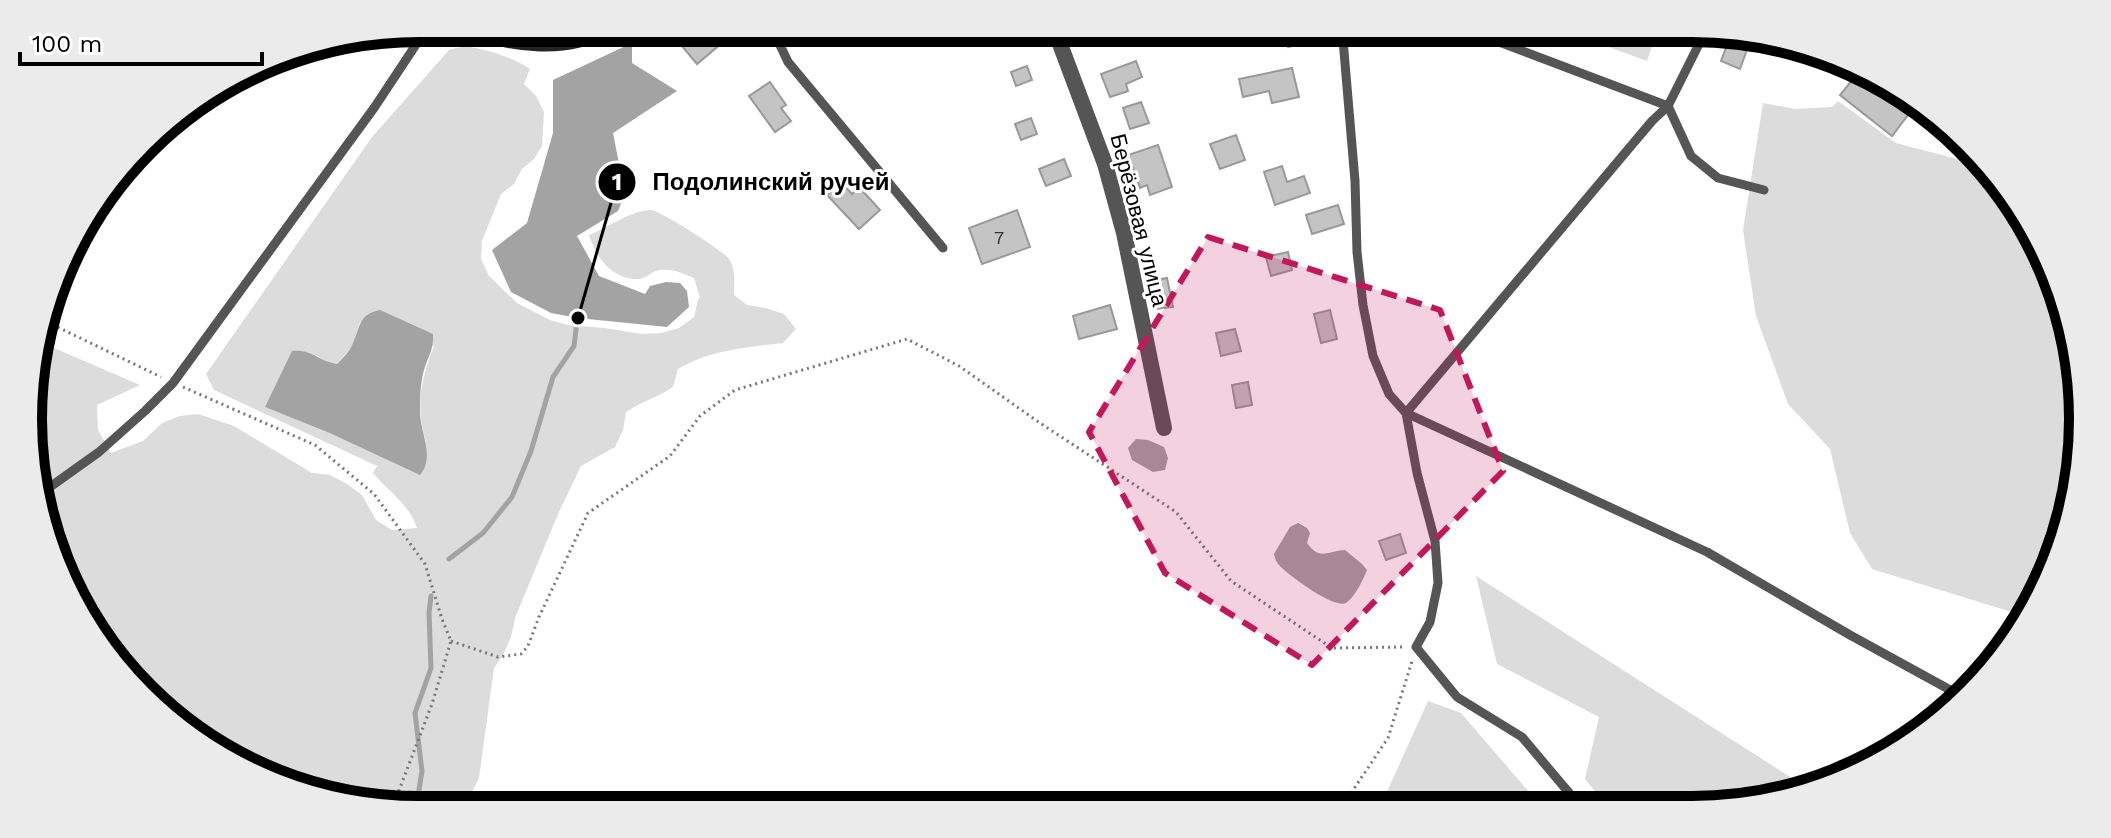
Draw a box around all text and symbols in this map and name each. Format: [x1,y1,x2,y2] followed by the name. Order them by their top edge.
[20,16,262,66] scale bar
[32,30,102,58] text: 100 m
[1105,131,1173,310] street label: Берёзовая улица
[597,158,906,206] callout: Подолинский ручей
[612,168,622,196] text: 1
[653,168,889,196] text: Подолинский ручей
[994,227,1004,248] house number: 7

